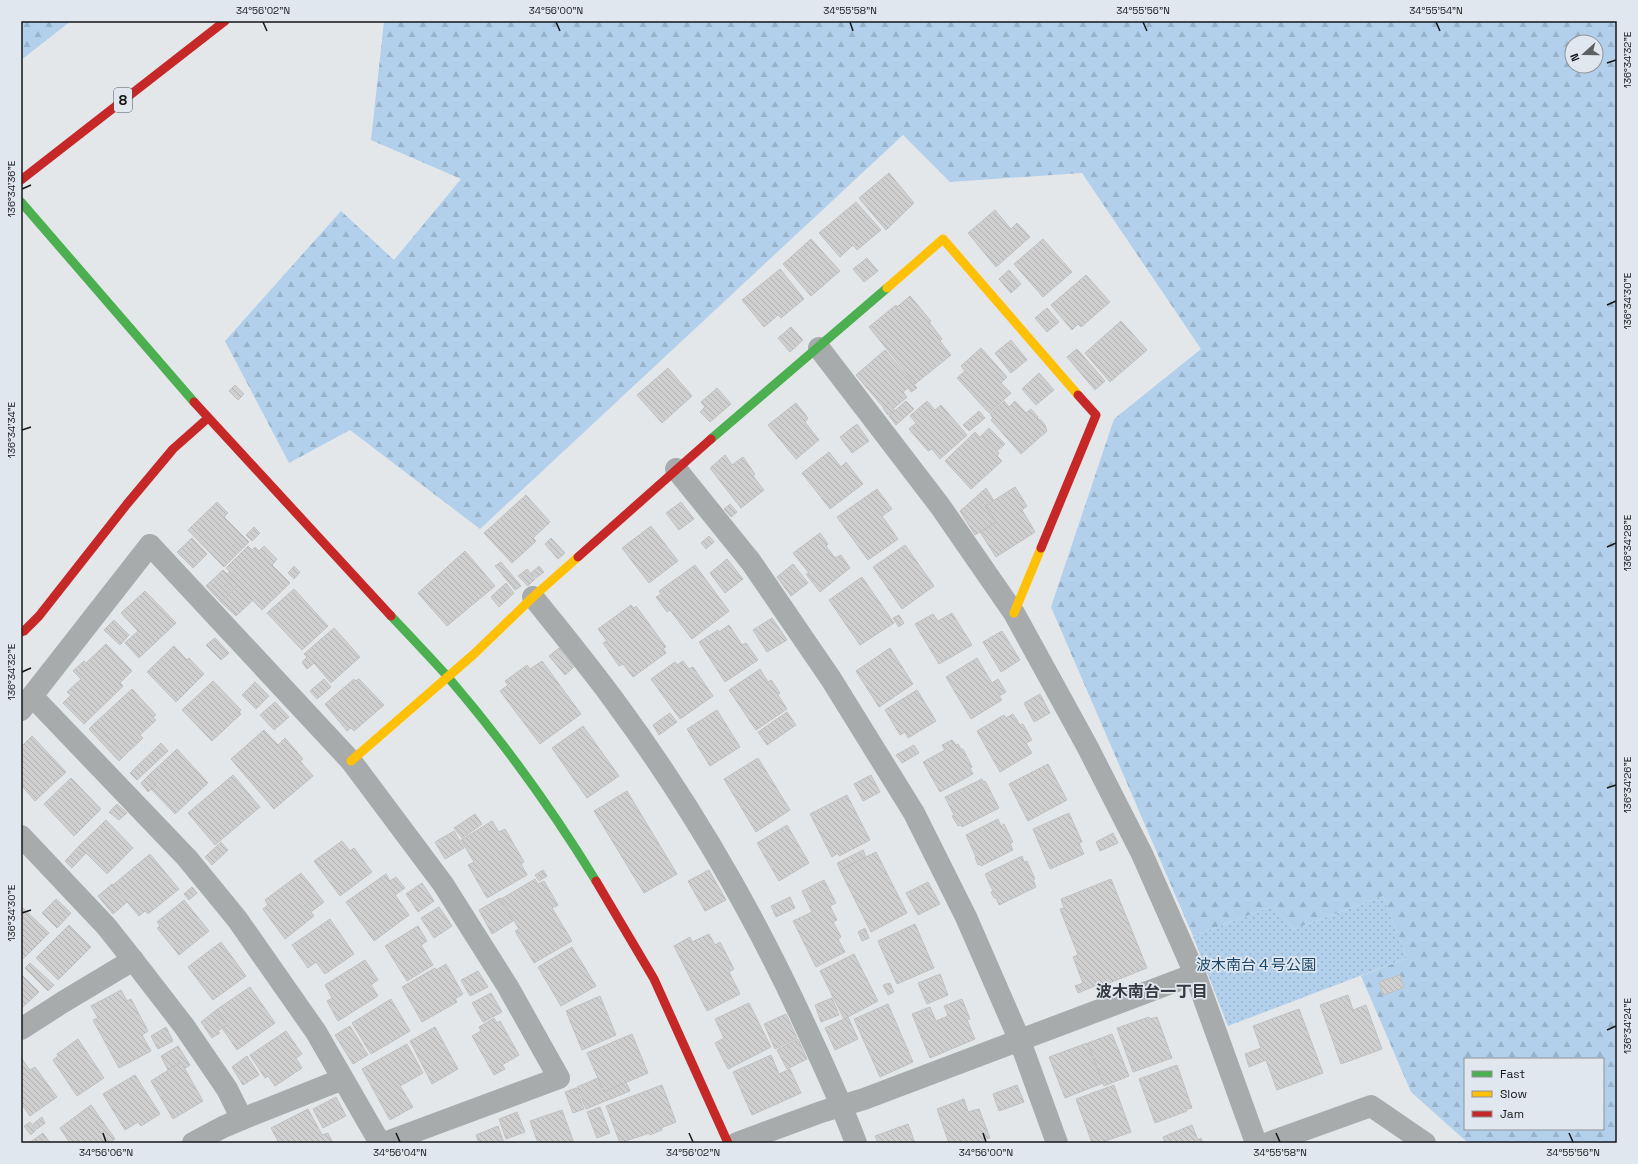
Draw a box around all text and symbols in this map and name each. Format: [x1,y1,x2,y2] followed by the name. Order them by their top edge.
[236,4,290,17] text: 34°56'02"N
[529,4,583,17] text: 34°56'00"N
[823,4,877,17] text: 34°55'58"N
[1116,4,1170,17] text: 34°55'56"N
[1409,4,1463,17] text: 34°55'54"N
[1621,31,1634,88] text: 136°34'32"E
[1564,34,1604,74] north arrow
[1567,52,1583,64] text: N
[114,88,132,112] road number: 8
[5,160,18,217] text: 136°34'36"E
[1621,272,1634,329] text: 136°34'30"E
[5,401,18,458] text: 136°34'34"E
[1621,514,1634,571] text: 136°34'28"E
[5,643,18,700] text: 136°34'32"E
[1621,756,1634,813] text: 136°34'26"E
[5,884,18,941] text: 136°34'30"E
[1196,955,1316,974] park label: 波木南台４号公園
[1096,981,1208,1002] district label: 波木南台一丁目
[1621,998,1634,1054] text: 136°34'24"E
[1464,1058,1604,1130] legend
[1500,1066,1525,1082] text: Fast
[1500,1086,1527,1102] text: Slow
[1500,1106,1524,1122] text: Jam
[79,1146,133,1159] text: 34°56'06"N
[373,1146,427,1159] text: 34°56'04"N
[666,1146,720,1159] text: 34°56'02"N
[959,1146,1013,1159] text: 34°56'00"N
[1253,1146,1307,1159] text: 34°55'58"N
[1546,1146,1600,1159] text: 34°55'56"N

